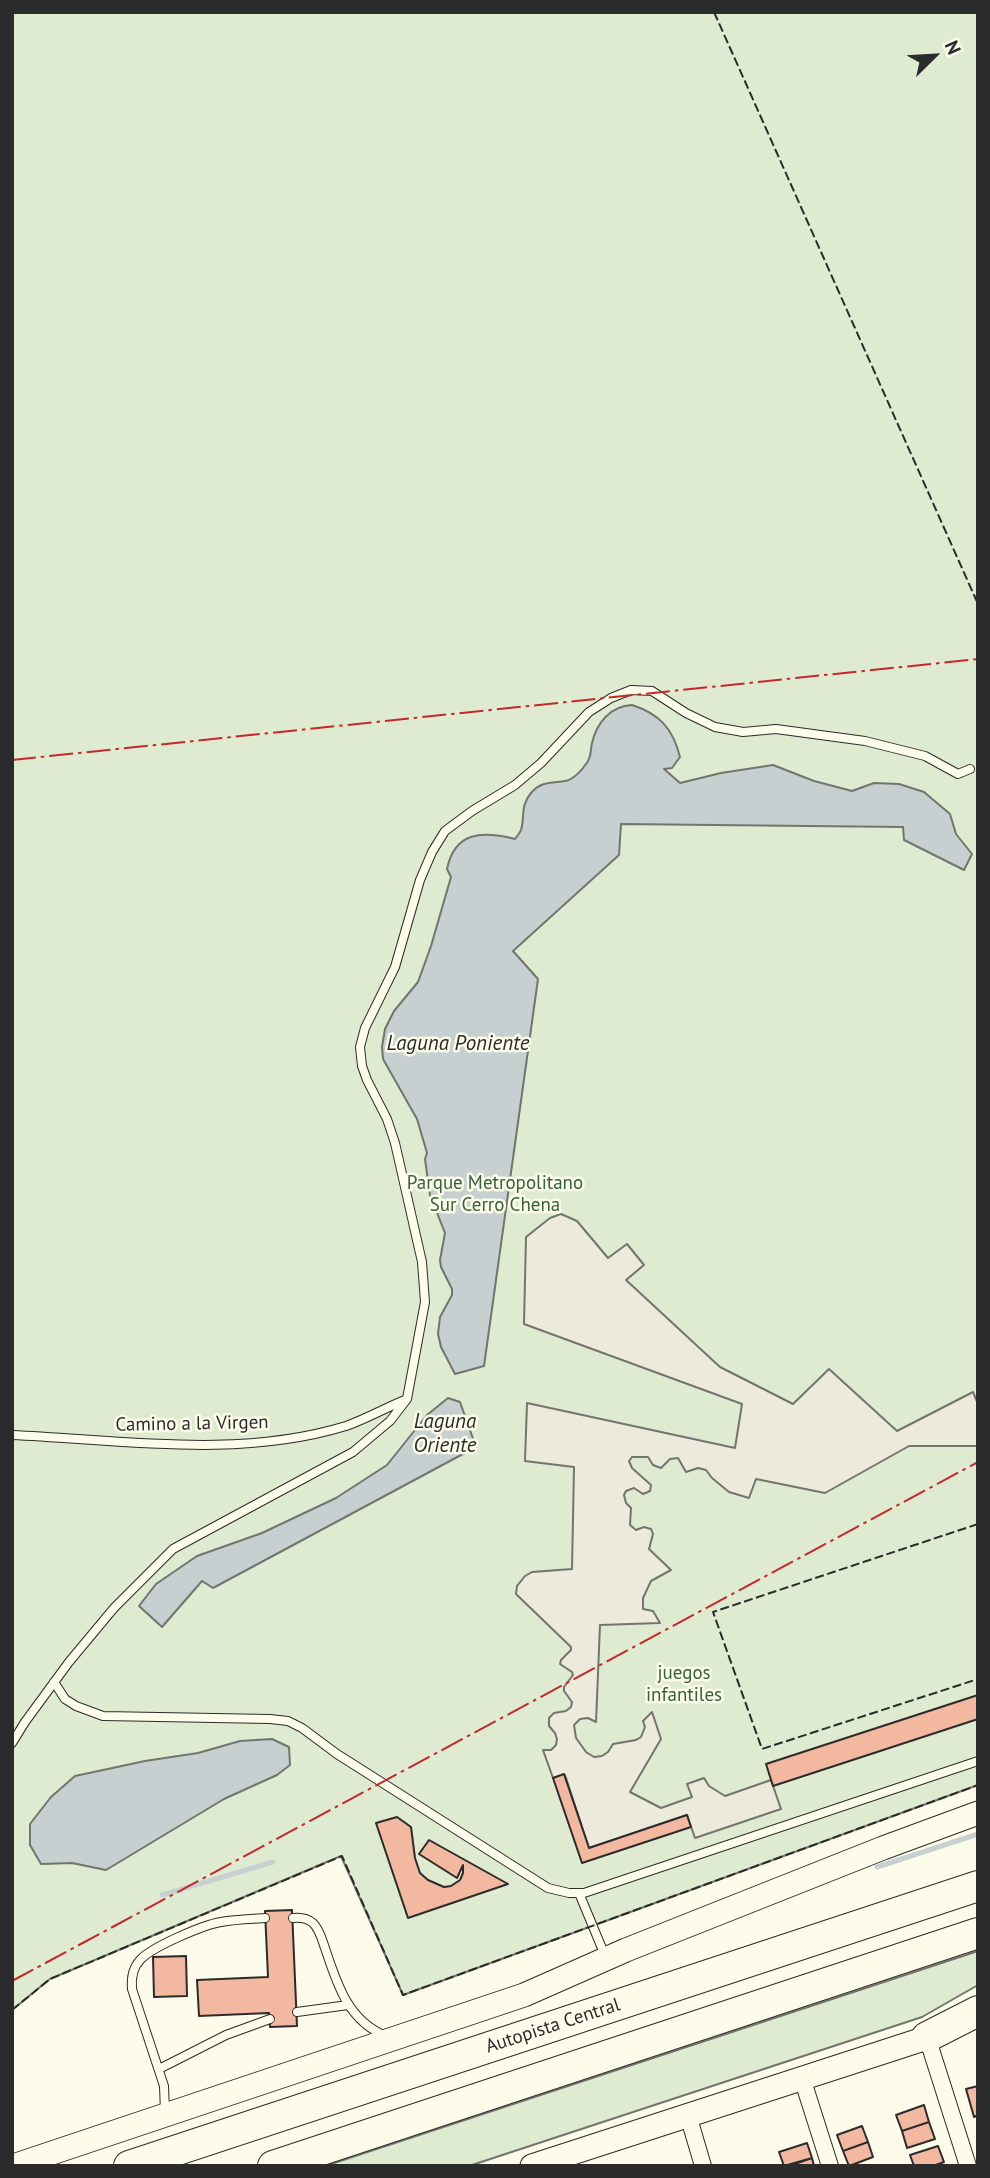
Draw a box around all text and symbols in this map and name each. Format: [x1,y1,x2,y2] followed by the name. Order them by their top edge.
[899,21,969,91] north arrow
[940,37,967,58] text: N
[387,1031,529,1057] water label: Laguna Poniente
[407,1173,583,1217] park label: Parque Metropolitano Sur Cerro Chena
[414,1409,476,1459] water label: Laguna Oriente
[115,1411,269,1437] street label: Camino a la Virgen
[646,1663,722,1707] park label: juegos infantiles
[483,1993,623,2059] street label: Autopista Central

